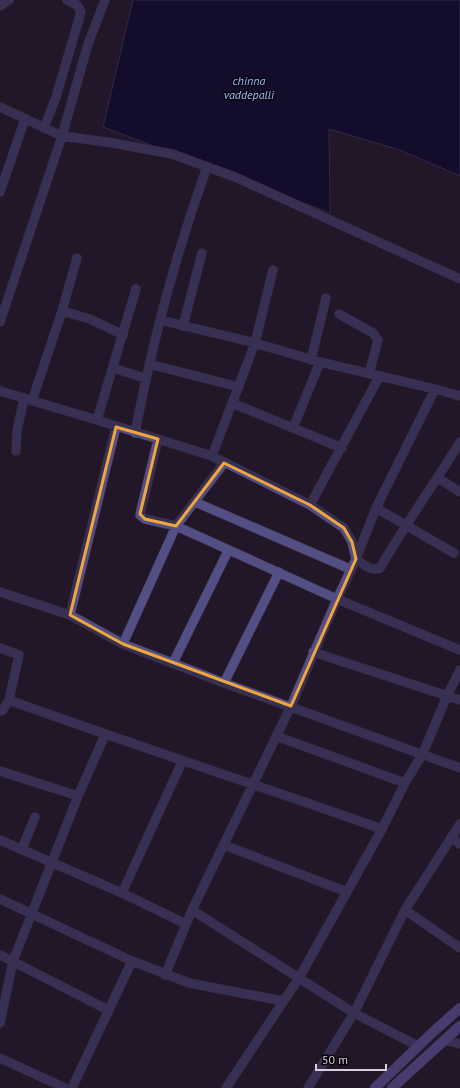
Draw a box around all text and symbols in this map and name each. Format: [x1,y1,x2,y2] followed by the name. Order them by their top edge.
[224,73,275,102] water label: chinna vaddepalli
[316,1046,386,1072] scale bar
[322,1052,348,1067] text: 50 m

